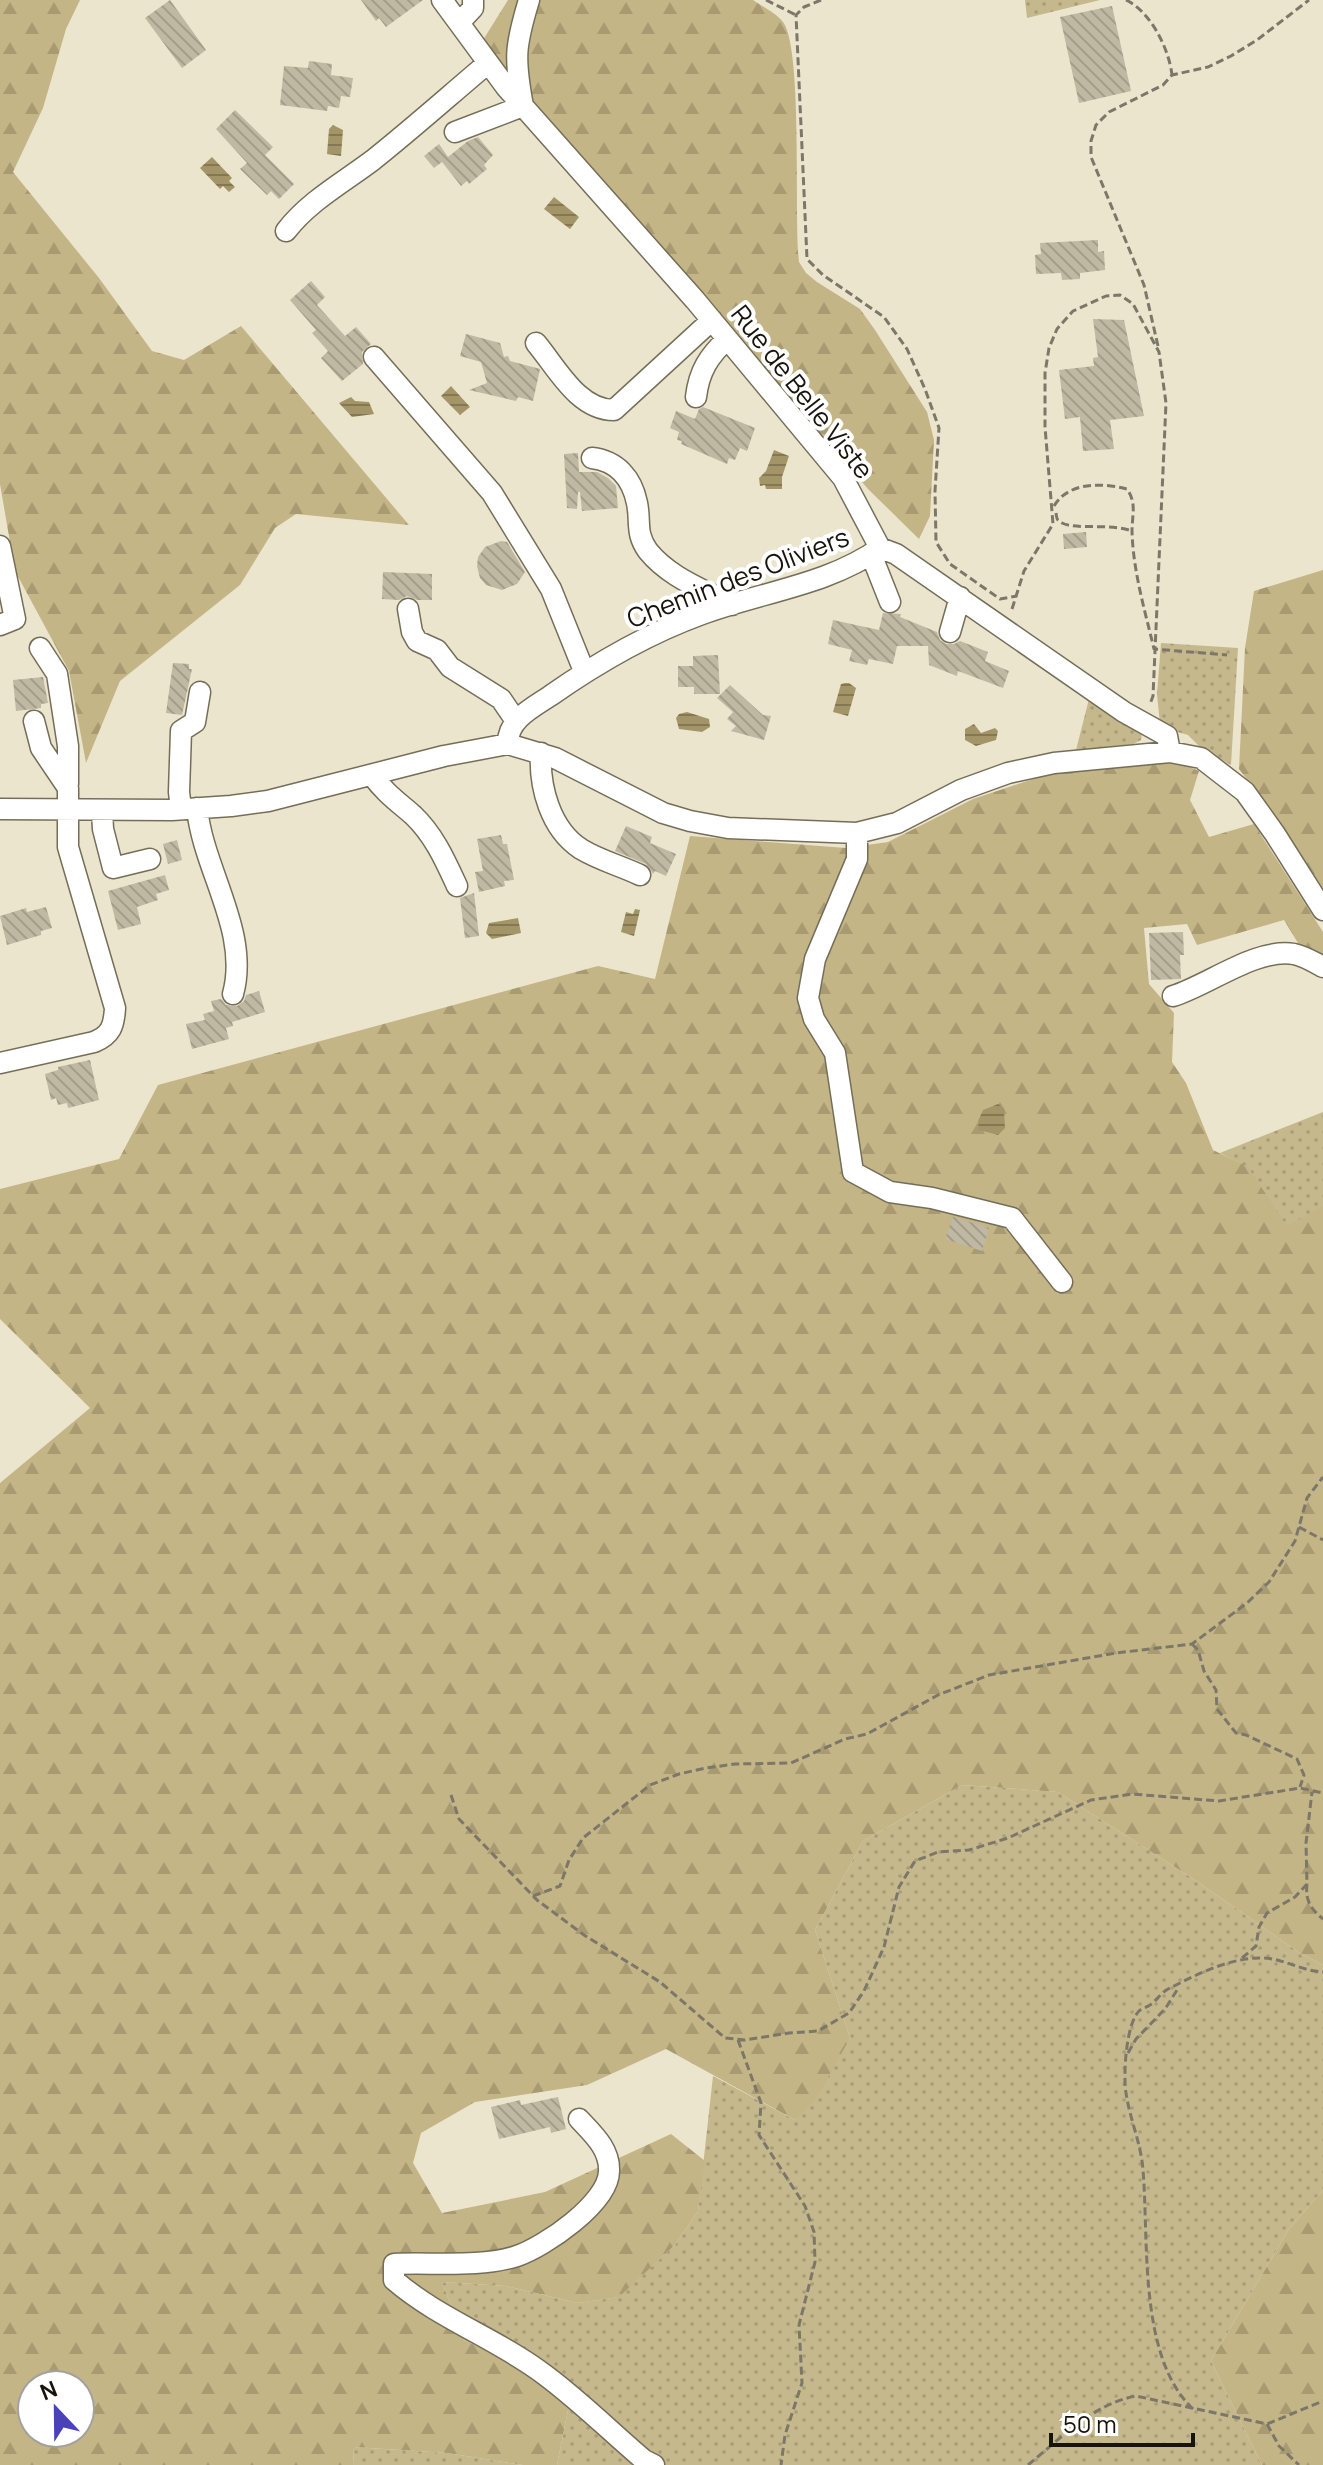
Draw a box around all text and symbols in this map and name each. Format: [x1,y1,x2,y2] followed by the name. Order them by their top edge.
[723,297,882,486] street label: Rue de Belle Viste
[621,518,854,636] street label: Chemin des Oliviers
[16,2369,96,2449] north arrow
[36,2374,61,2407] text: N
[1051,2397,1193,2447] scale bar
[1063,2407,1117,2440] text: 50 m

